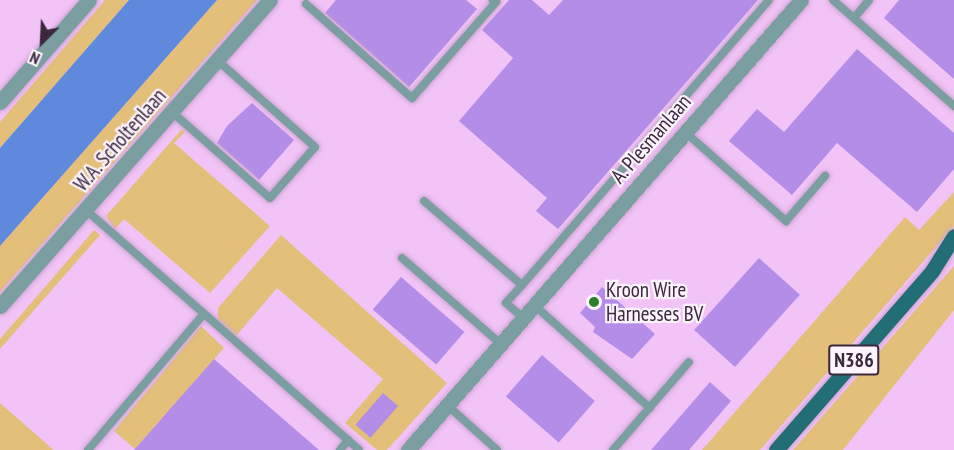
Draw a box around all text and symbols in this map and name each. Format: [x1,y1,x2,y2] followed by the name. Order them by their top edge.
[12,12,72,72] north arrow
[27,48,43,69] text: N
[68,83,172,197] street label: W.A. Scholtenlaan
[605,89,697,189] street label: A. Plesmanlaan
[606,277,703,327] place label: Kroon Wire Harnesses BV
[587,295,601,309] marker: Kroon Wire Harnesses BV
[827,343,881,377] road number: N386

